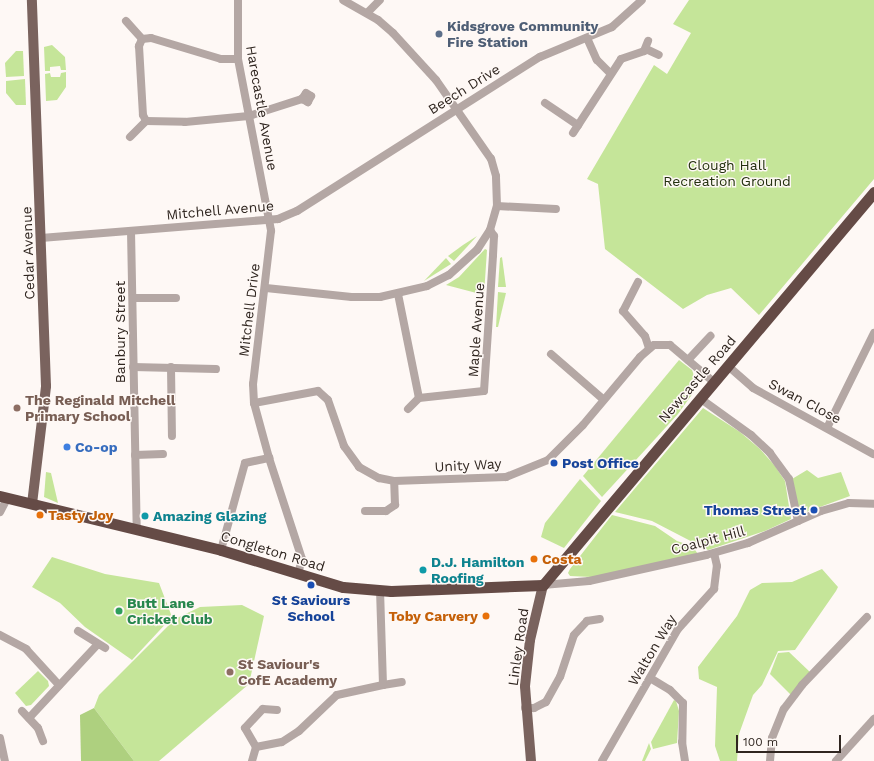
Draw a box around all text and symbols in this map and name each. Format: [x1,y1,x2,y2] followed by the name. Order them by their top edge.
[447,18,598,50] place label: Kidsgrove Community Fire Station
[434,29,444,39] marker: Kidsgrove Community Fire Station
[243,44,281,172] street label: Harecastle Avenue
[425,60,503,118] street label: Beech Drive
[663,157,791,190] park label: Clough Hall Recreation Ground
[165,197,275,223] street label: Mitchell Avenue
[18,206,38,300] street label: Cedar Avenue
[235,262,263,358] street label: Mitchell Drive
[112,281,128,383] street label: Banbury Street
[464,282,488,378] street label: Maple Avenue
[655,332,739,426] street label: Newcastle Road
[766,375,844,427] street label: Swan Close
[25,392,175,424] place label: The Reginald Mitchell Primary School
[12,403,22,413] marker: The Reginald Mitchell Primary School
[75,439,117,455] place label: Co-op
[62,442,72,452] marker: Co-op
[434,455,502,475] street label: Unity Way
[562,455,639,471] place label: Post Office
[549,458,559,468] marker: Post Office
[704,502,806,518] place label: Thomas Street
[809,505,819,515] marker: Thomas Street
[48,507,114,523] place label: Tasty Joy
[153,508,266,524] place label: Amazing Glazing
[35,510,45,520] marker: Tasty Joy
[140,511,150,521] marker: Amazing Glazing
[669,522,747,558] street label: Coalpit Hill
[219,527,327,575] street label: Congleton Road
[542,551,582,567] place label: Costa
[431,554,524,586] place label: D.J. Hamilton Roofing
[529,554,539,564] marker: Costa
[418,565,428,575] marker: D.J. Hamilton Roofing
[306,580,316,590] marker: St Saviours School
[272,592,350,624] place label: St Saviours School
[127,595,213,628] place label: Butt Lane Cricket Club
[114,606,124,616] marker: Butt Lane Cricket Club
[504,607,532,687] street label: Linley Road
[388,608,478,624] place label: Toby Carvery
[481,611,491,621] marker: Toby Carvery
[624,611,680,689] street label: Walton Way
[238,656,337,688] place label: St Saviour's CofE Academy
[225,667,235,677] marker: St Saviour's CofE Academy
[738,727,843,753] scale bar
[743,735,778,749] text: 100 m

